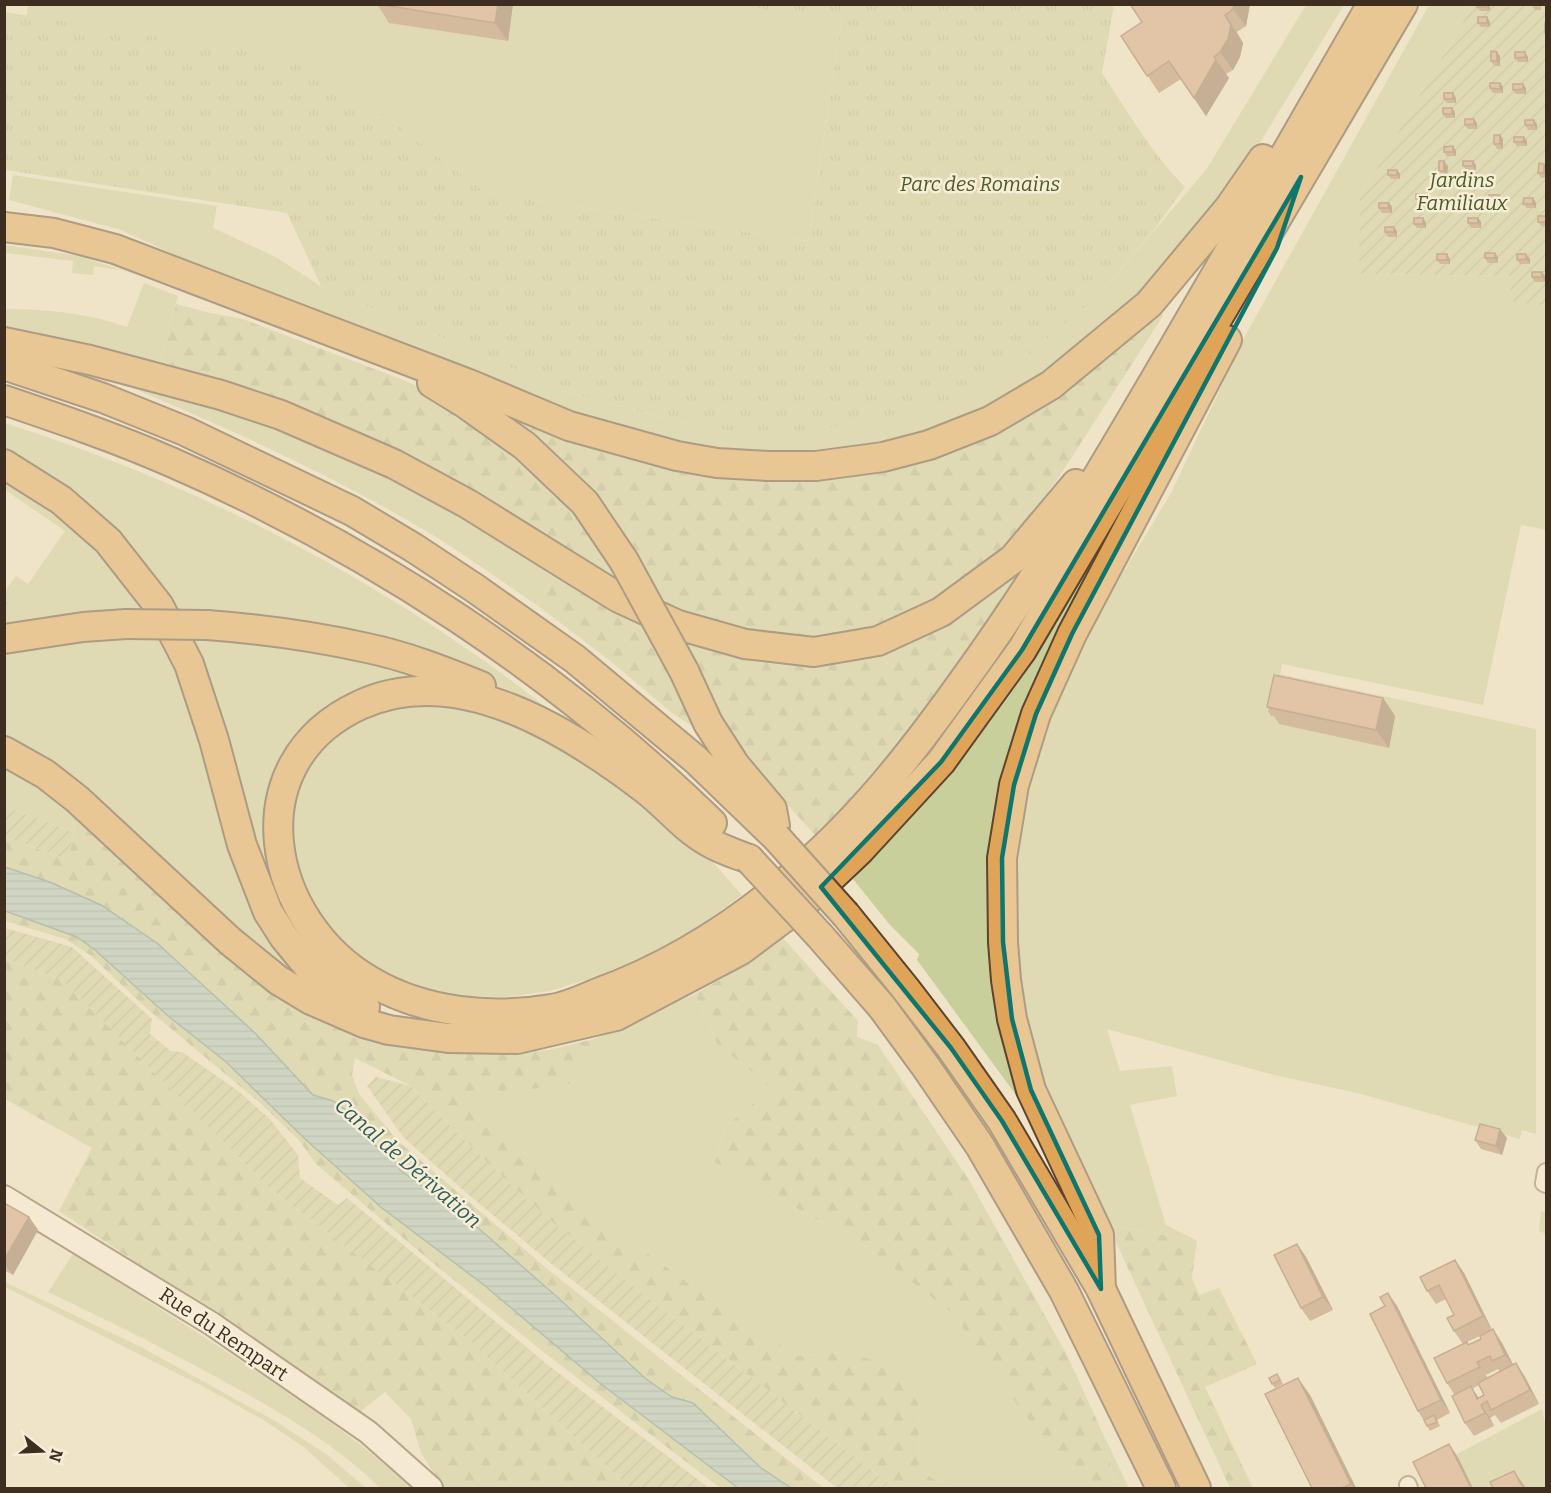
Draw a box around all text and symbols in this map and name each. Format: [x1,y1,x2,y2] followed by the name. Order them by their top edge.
[1416,168,1508,215] park label: Jardins Familiaux
[900,172,1060,196] park label: Parc des Romains
[329,1092,487,1234] water label: Canal de Dérivation
[155,1282,293,1386] street label: Rue du Rempart
[12,1421,72,1481] north arrow
[45,1447,67,1464] text: N

